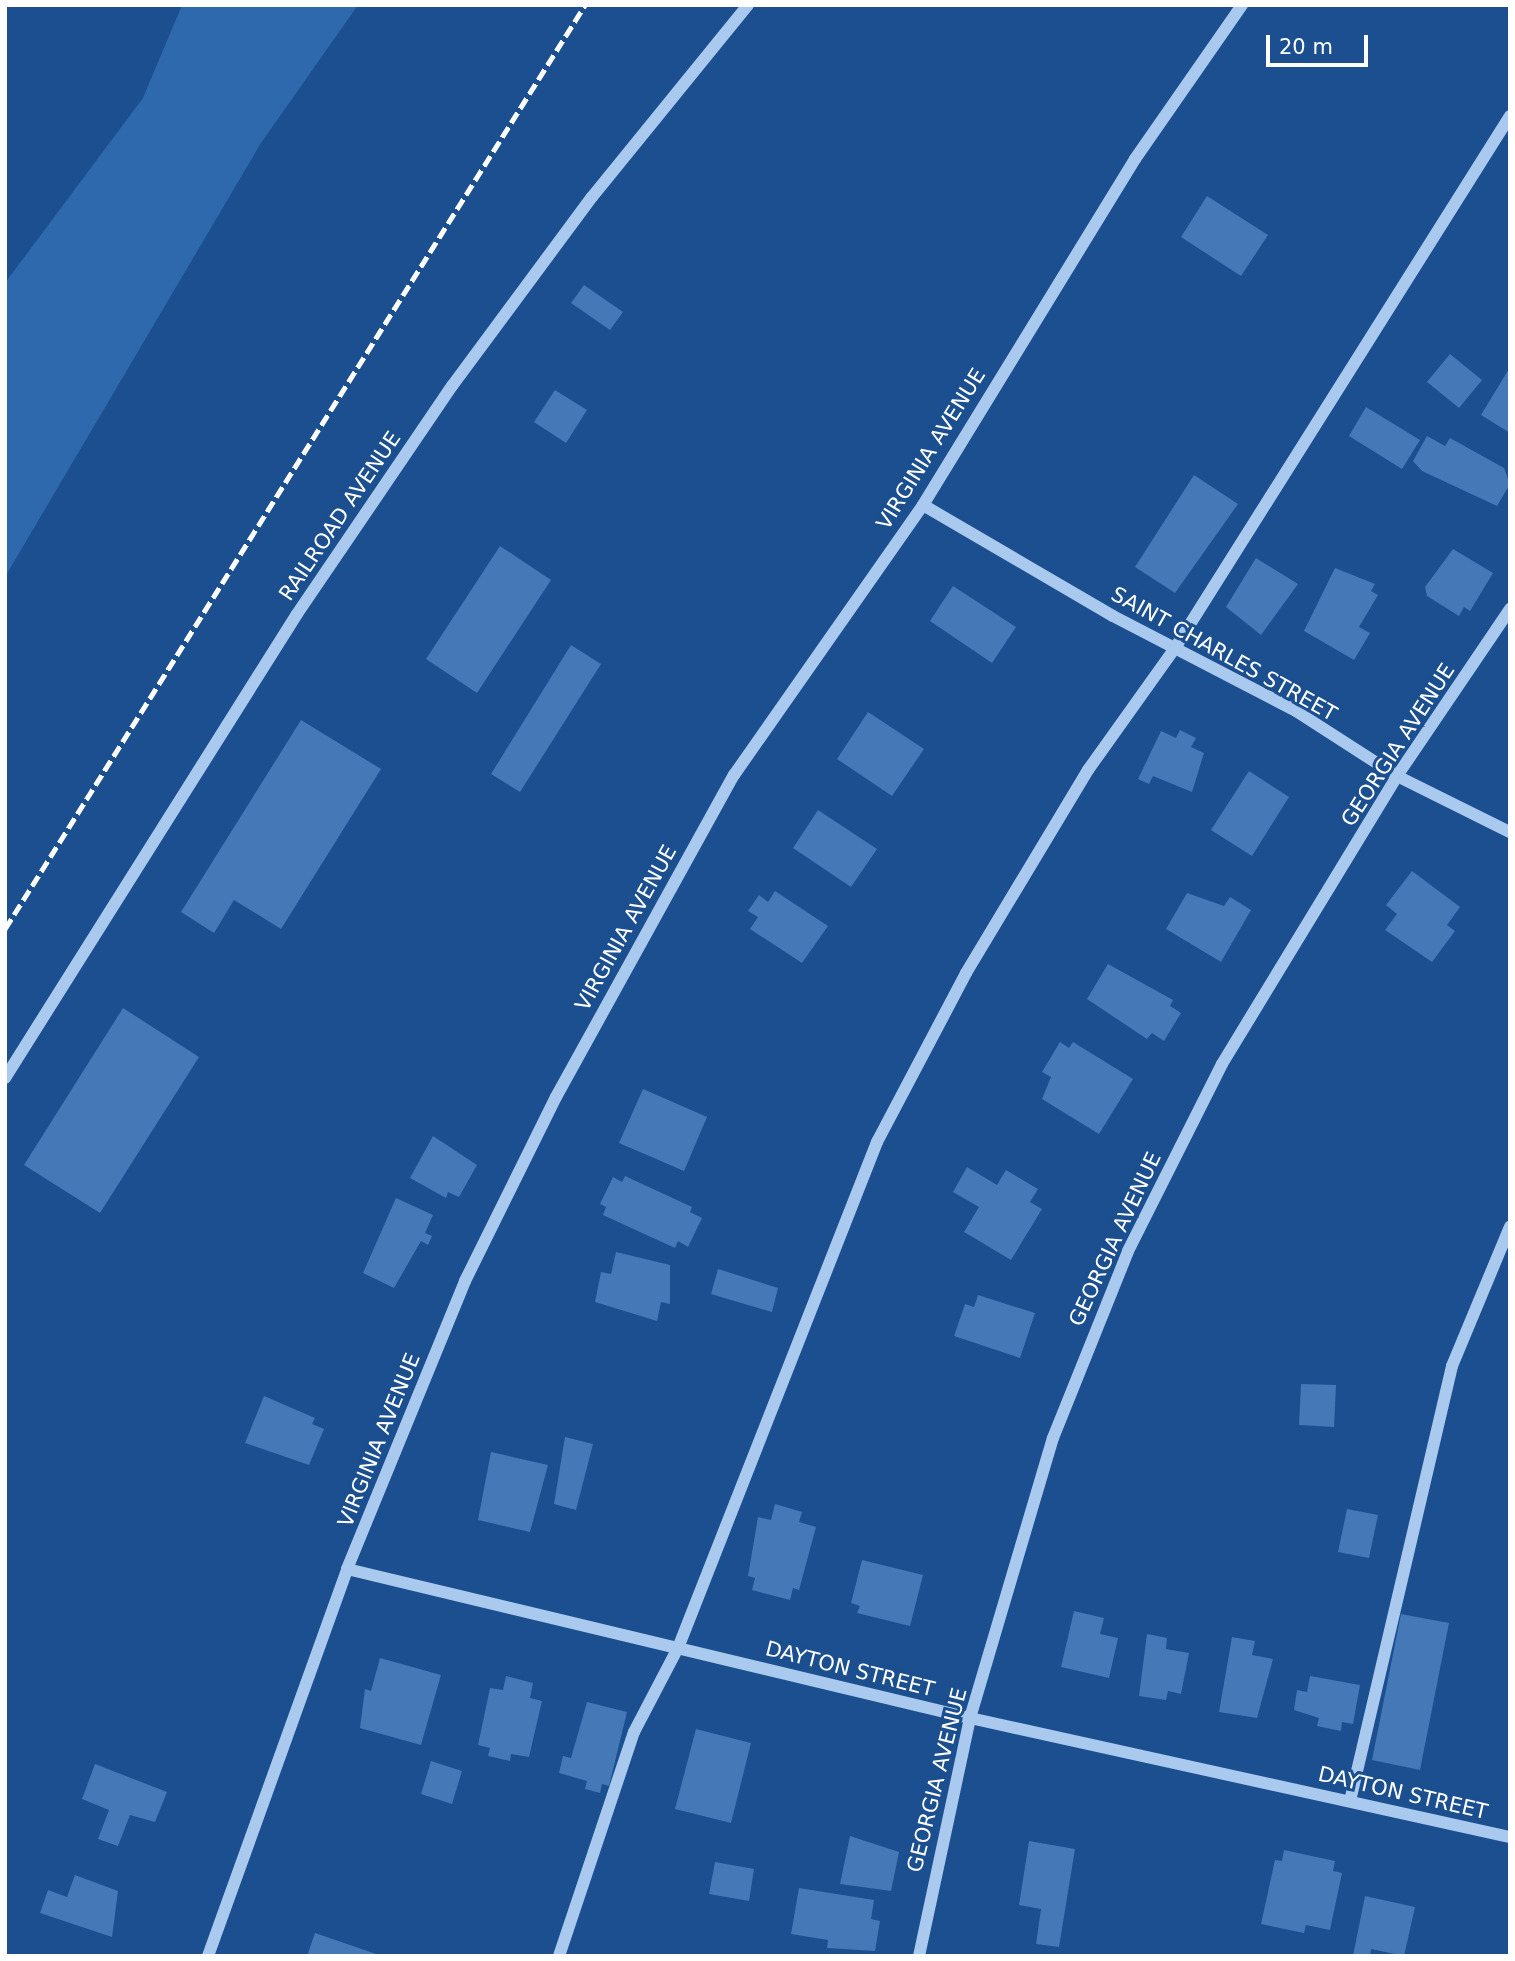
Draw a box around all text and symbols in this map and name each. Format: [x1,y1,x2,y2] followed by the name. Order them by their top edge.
[1270,21,1372,65] scale bar
[1279,35,1333,59] text: 20 m
[871,364,991,534] street label: VIRGINIA AVENUE
[274,426,406,606] street label: RAILROAD AVENUE
[1107,581,1341,727] street label: SAINT CHARLES STREET
[1336,659,1460,831] street label: GEORGIA AVENUE
[570,841,682,1015] street label: VIRGINIA AVENUE
[1064,1148,1166,1330] street label: GEORGIA AVENUE
[333,1349,425,1531] street label: VIRGINIA AVENUE
[763,1636,937,1702] street label: DAYTON STREET
[902,1685,972,1875] street label: GEORGIA AVENUE
[1316,1761,1490,1825] street label: DAYTON STREET

